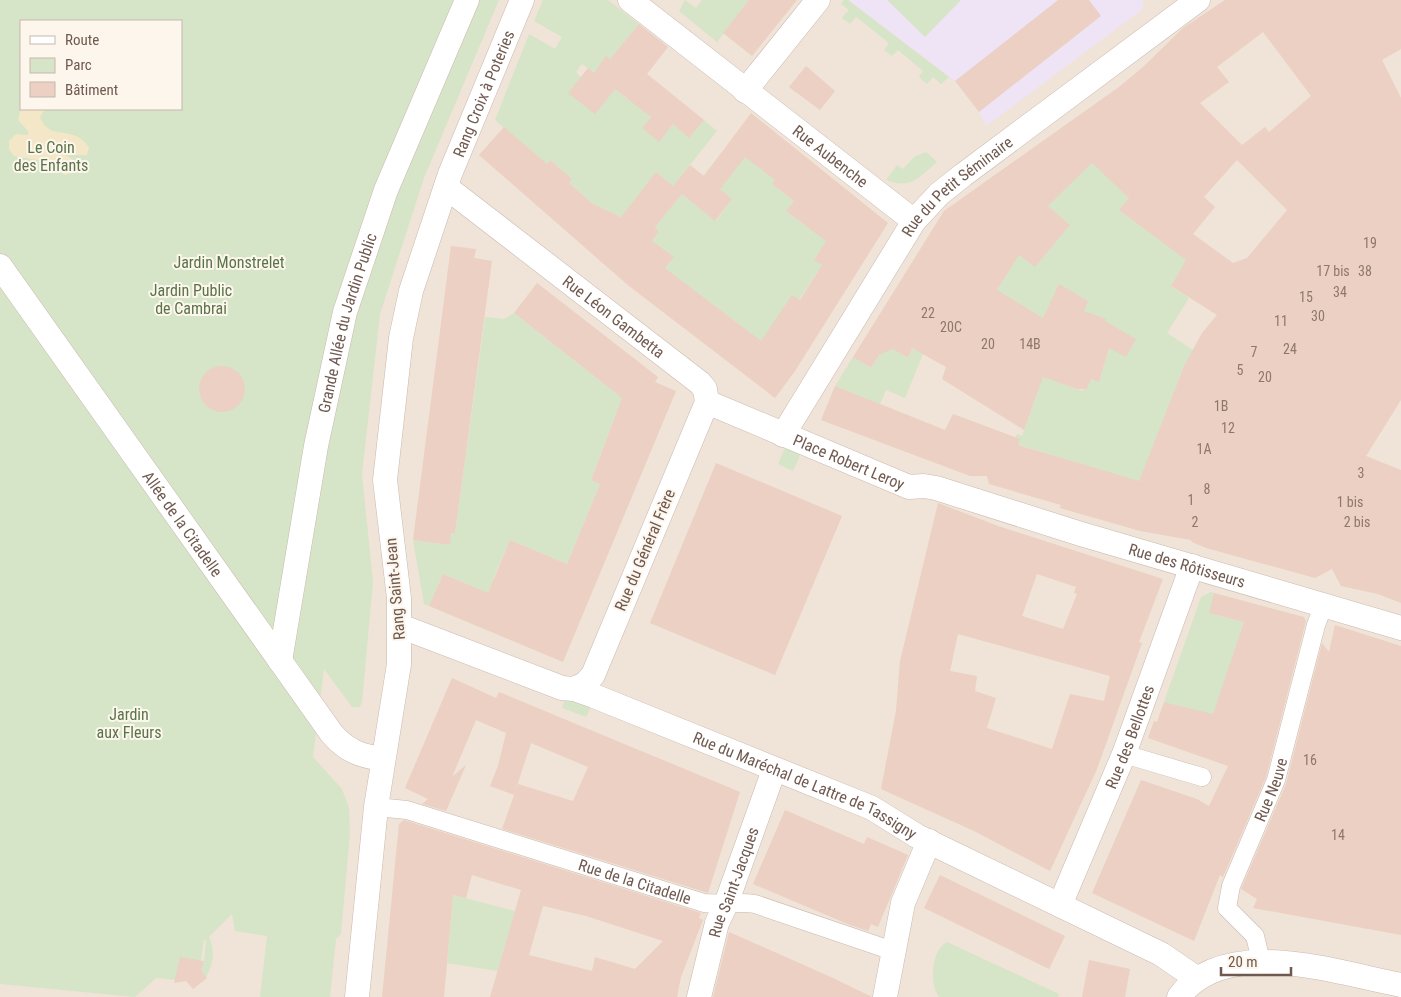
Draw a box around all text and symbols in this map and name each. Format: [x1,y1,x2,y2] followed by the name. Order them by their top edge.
[20,20,182,110] legend
[449,27,518,160] street label: Rang Croix à Poteries
[65,31,99,49] text: Route
[65,56,92,74] text: Parc
[65,81,118,99] text: Bâtiment
[789,121,872,191] street label: Rue Aubenche
[897,132,1016,240] street label: Rue du Petit Séminaire
[14,138,88,175] park label: Le Coin des Enfants
[314,231,380,415] street label: Grande Allée du Jardin Public
[1363,235,1377,251] house number: 19
[173,253,285,272] park label: Jardin Monstrelet
[1316,263,1350,279] house number: 17 bis
[1358,263,1372,279] house number: 38
[559,271,669,362] street label: Rue Léon Gambetta
[150,281,232,318] park label: Jardin Public de Cambrai
[1333,284,1347,300] house number: 34
[1299,289,1313,305] house number: 15
[921,305,935,321] house number: 22
[1311,308,1325,324] house number: 30
[1274,313,1288,329] house number: 11
[940,319,962,335] house number: 20C
[981,336,995,352] house number: 20
[1019,336,1041,352] house number: 14B
[1283,341,1297,357] house number: 24
[1251,344,1258,360] house number: 7
[1237,362,1244,378] house number: 5
[1258,369,1272,385] house number: 20
[1214,398,1228,414] house number: 1B
[1221,420,1235,436] house number: 12
[791,430,908,494] street label: Place Robert Leroy
[1197,441,1211,457] house number: 1A
[1358,465,1364,481] house number: 3
[139,467,227,580] street label: Allée de la Citadelle
[1204,481,1211,497] house number: 8
[611,486,679,614] street label: Rue du Général Frère
[1188,492,1194,508] house number: 1
[1337,494,1363,510] house number: 1 bis
[1192,514,1199,530] house number: 2
[1344,514,1370,530] house number: 2 bis
[381,537,409,641] street label: Rang Saint-Jean
[1126,539,1248,591] street label: Rue des Rôtisseurs
[1101,682,1158,792] street label: Rue des Bellottes
[97,705,161,742] park label: Jardin aux Fleurs
[690,727,921,843] street label: Rue du Maréchal de Lattre de Tassigny
[1303,752,1317,768] house number: 16
[1250,756,1291,824] street label: Rue Neuve
[704,824,762,939] street label: Rue Saint-Jacques
[1331,827,1345,843] house number: 14
[576,855,694,908] street label: Rue de la Citadelle
[1221,944,1291,976] scale bar
[1228,953,1258,971] text: 20 m

